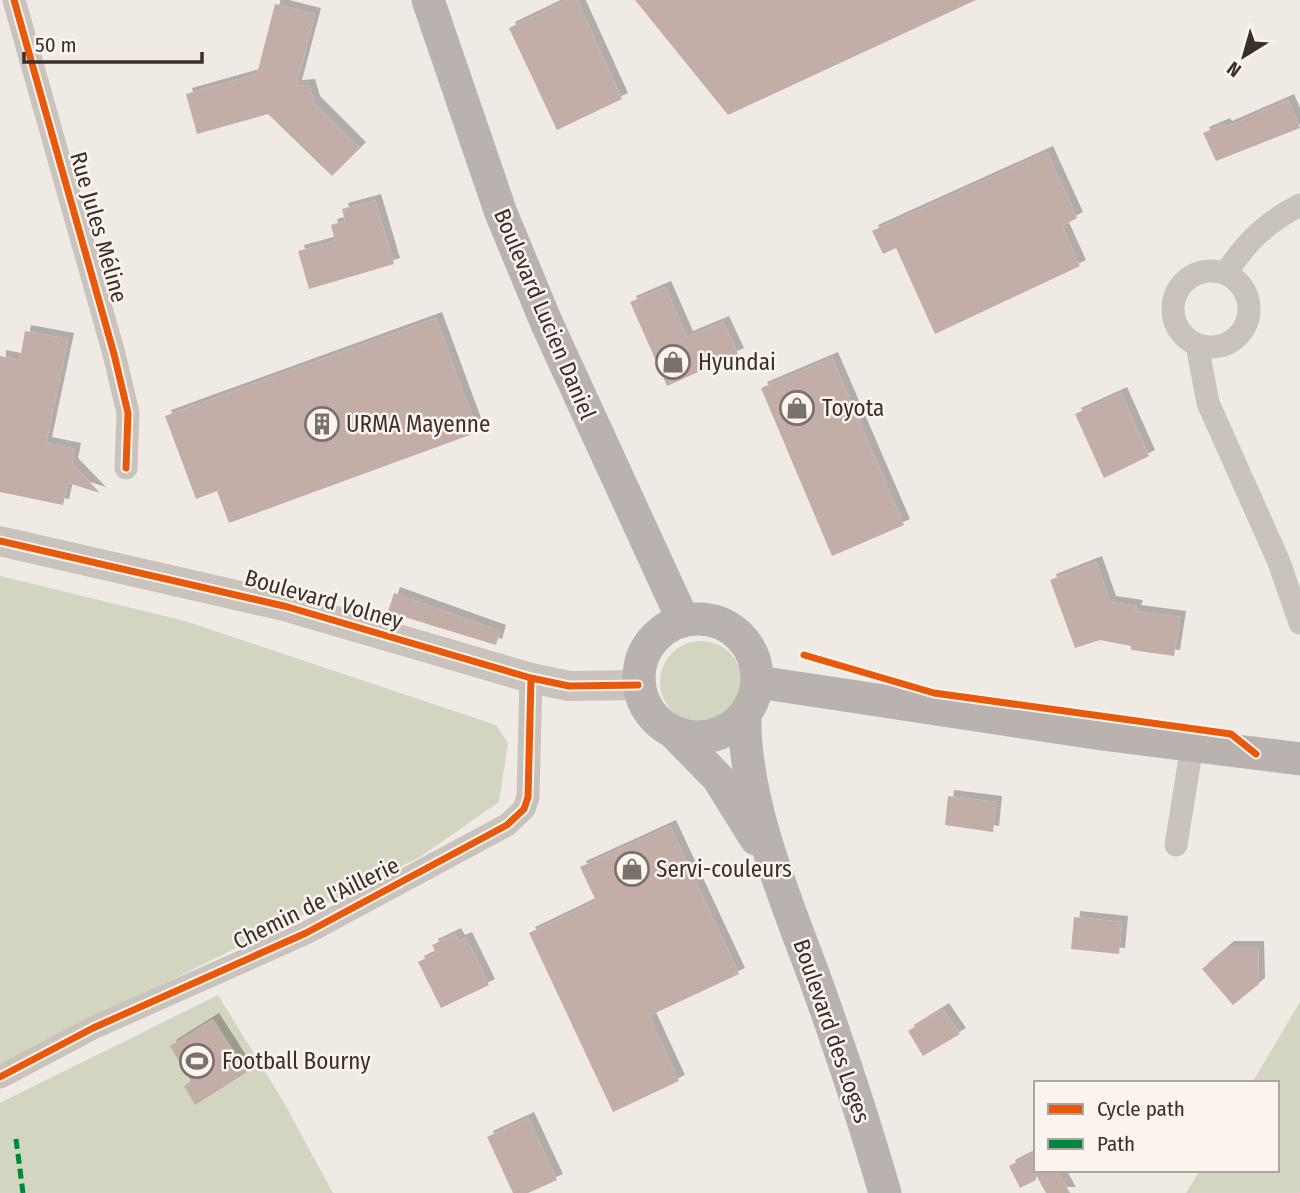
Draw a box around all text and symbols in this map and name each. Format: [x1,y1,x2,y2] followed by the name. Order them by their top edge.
[24,21,203,65] scale bar
[1209,21,1279,91] north arrow
[35,32,77,58] text: 50 m
[1223,57,1246,82] text: N
[64,149,134,305] street label: Rue Jules Méline
[488,204,602,424] street label: Boulevard Lucien Daniel
[654,343,692,381] shop icon: Hyundai
[698,348,776,376] place label: Hyundai
[778,389,816,427] shop icon: Toyota
[822,394,884,422] place label: Toyota
[303,405,341,443] building icon: URMA Mayenne
[346,410,490,438] place label: URMA Mayenne
[242,563,407,635] street label: Boulevard Volney
[613,850,651,888] shop icon: Servi-couleurs
[228,851,404,955] street label: Chemin de l'Aillerie
[656,855,792,883] place label: Servi-couleurs
[787,935,877,1127] street label: Boulevard des Loges
[178,1042,216,1080] sports icon: Football Bourny
[222,1047,371,1075] place label: Football Bourny
[1034,1081,1279,1172] legend
[1097,1096,1185,1122] text: Cycle path
[1097,1131,1135,1157] text: Path

